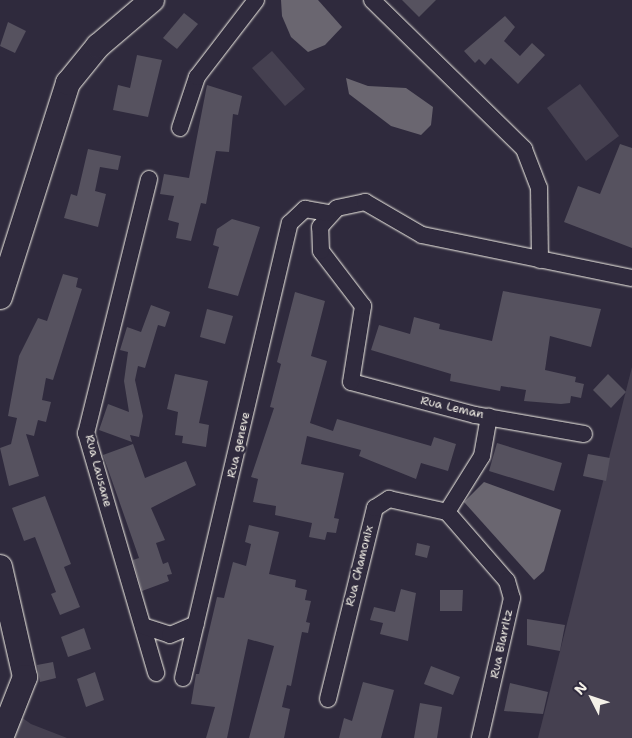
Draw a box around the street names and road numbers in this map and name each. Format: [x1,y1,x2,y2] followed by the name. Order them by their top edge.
[419,394,485,422] street label: Rua Leman
[224,411,254,479] street label: Rua geneve
[81,433,115,509] street label: Rua Lausane
[343,524,377,608] street label: Rua Chamonix
[488,608,516,680] street label: Rua Biarritz

